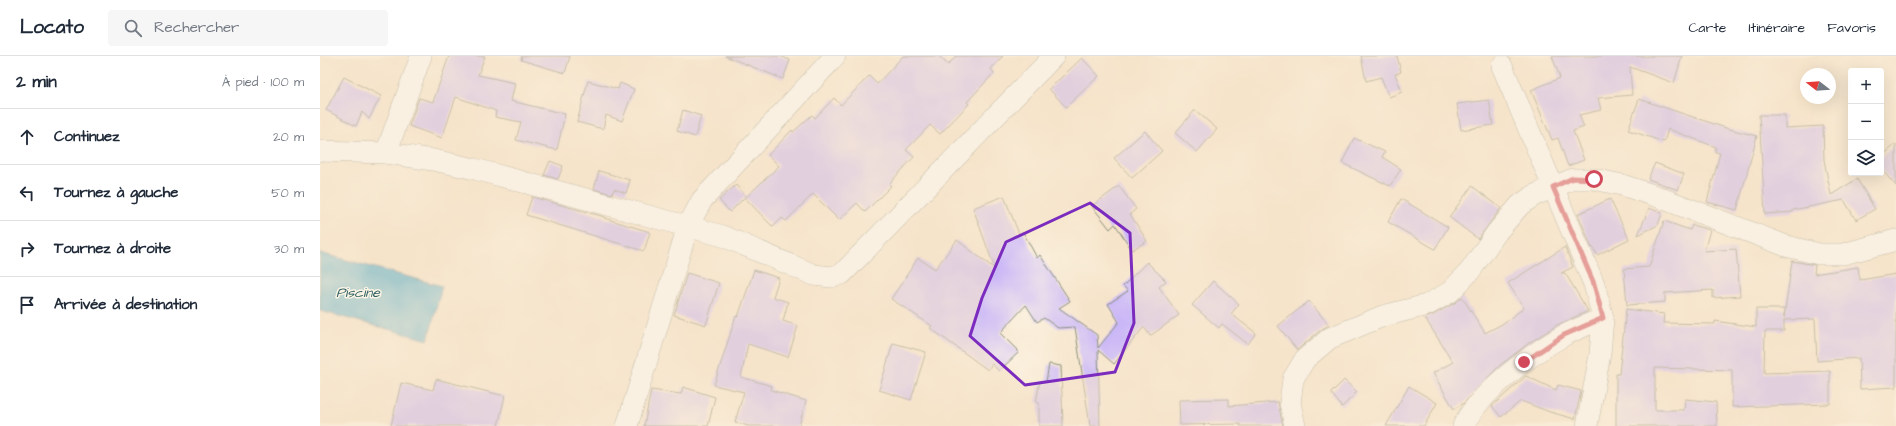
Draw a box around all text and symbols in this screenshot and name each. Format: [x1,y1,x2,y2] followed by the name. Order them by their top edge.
[108,10,388,46] search box
[20,14,84,41] text: Locato
[122,17,144,39] icon: search
[154,17,239,38] text: Rechercher
[1688,18,1726,38] text: Carte
[1748,18,1805,38] text: Itinéraire
[1827,18,1876,38] text: Favoris
[1800,68,1836,104] north arrow
[1848,68,1884,176] map controls
[1848,68,1884,104] button: +
[16,70,57,94] text: 2 min
[222,73,304,91] text: À pied · 100 m
[1848,104,1884,140] button: −
[16,126,38,148] icon: ahead
[54,126,120,147] text: Continuez
[273,128,304,146] text: 20 m
[1848,140,1884,176] button: layers
[1585,170,1603,188] route start
[16,182,38,204] icon: left
[54,182,178,203] text: Tournez à gauche
[271,184,304,202] text: 50 m
[16,238,38,260] icon: right
[54,238,171,259] text: Tournez à droite
[274,240,304,258] text: 30 m
[336,283,381,303] water label: Piscine
[16,294,38,316] icon: arrive
[54,294,197,315] text: Arrivée à destination
[1515,353,1533,371] route end

